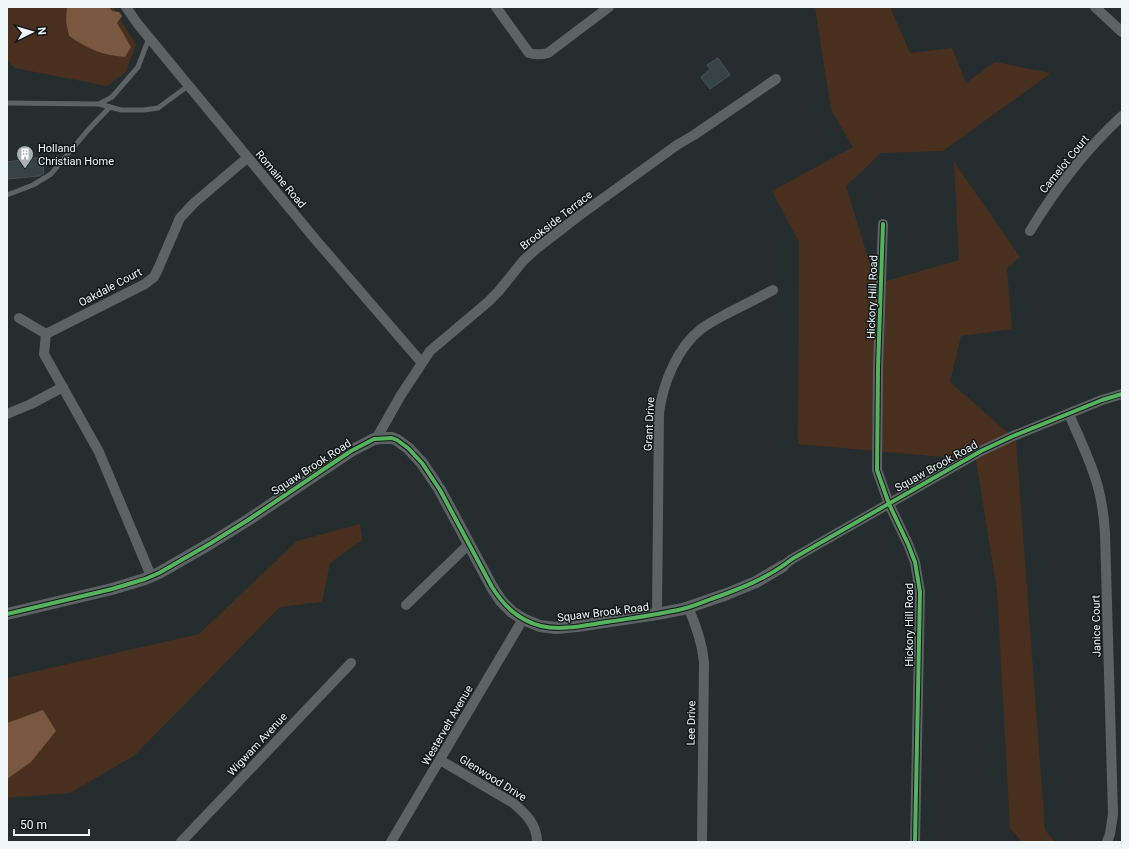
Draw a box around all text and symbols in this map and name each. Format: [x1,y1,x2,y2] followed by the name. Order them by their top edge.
[12,12,52,52] north arrow
[35,27,48,36] text: N
[1037,132,1092,196] street label: Camelot Court
[38,142,114,168] place label: Holland Christian Home
[15,144,35,169] building icon: Holland Christian Home
[253,148,308,211] street label: Romaine Road
[518,188,595,253] street label: Brookside Terrace
[865,255,880,339] street label: Hickory Hill Road
[76,265,144,310] street label: Oakdale Court
[642,397,657,451] street label: Grant Drive
[269,437,354,498] street label: Squaw Brook Road
[893,438,980,495] street label: Squaw Brook Road
[903,583,916,667] street label: Hickory Hill Road
[1089,594,1104,657] street label: Janice Court
[556,600,650,625] street label: Squaw Brook Road
[419,683,476,768] street label: Westervelt Avenue
[685,700,698,746] street label: Lee Drive
[225,710,290,778] street label: Wigwam Avenue
[457,753,529,804] street label: Glenwood Drive
[14,811,89,837] scale bar
[20,818,47,832] text: 50 m

